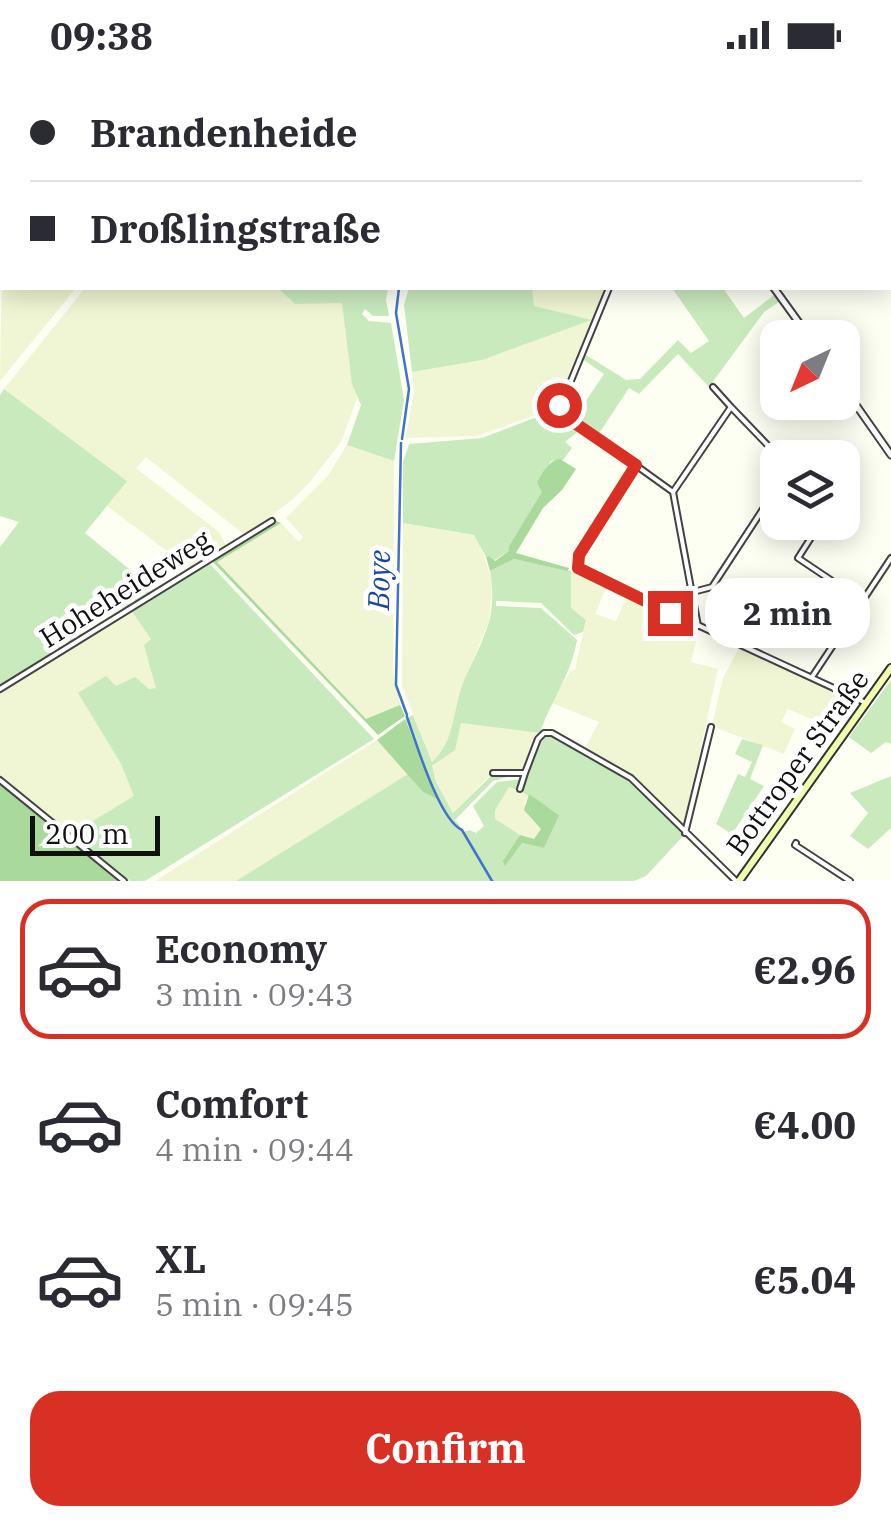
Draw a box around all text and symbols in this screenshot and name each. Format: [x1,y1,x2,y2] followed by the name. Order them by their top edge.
[50,11,153,60] text: 09:38
[90,108,358,157] text: Brandenheide
[90,204,381,253] text: Droßlingstraße
[760,320,860,420] north arrow
[760,320,860,540] map controls
[537,383,582,428] route start
[760,440,860,540] button: layers
[32,521,218,655] street label: Hoheheideweg
[358,550,398,611] water label: Boye
[705,578,870,648] callout: 2 min
[648,591,693,636] route end
[743,592,832,634] text: 2 min
[717,662,877,862] street label: Bottroper Straße
[30,811,160,856] scale bar
[45,815,129,852] text: 200 m
[35,924,125,1014] icon: car
[155,924,327,973] text: Economy
[753,945,856,994] text: €2.96
[155,973,354,1015] text: 3 min · 09:43
[35,1079,125,1169] icon: car
[155,1079,308,1128] text: Comfort
[753,1100,856,1149] text: €4.00
[155,1128,354,1170] text: 4 min · 09:44
[35,1234,125,1324] icon: car
[155,1234,206,1283] text: XL
[753,1255,856,1304] text: €5.04
[155,1283,354,1325] text: 5 min · 09:45
[30,1391,861,1506] button: Confirm

